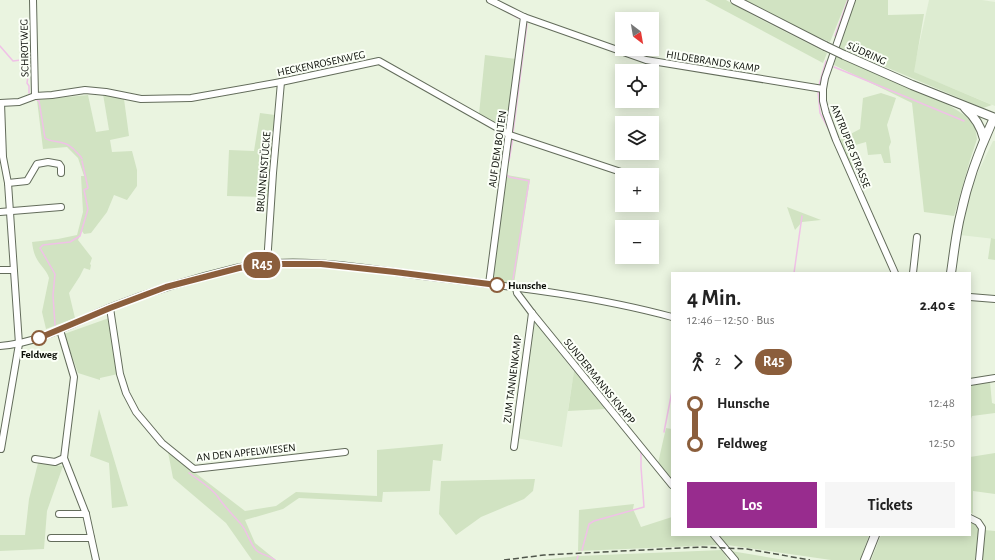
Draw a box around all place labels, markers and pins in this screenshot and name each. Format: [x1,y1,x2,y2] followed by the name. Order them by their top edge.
[489,277,505,293] marker: Hunsche
[508,280,547,291] place label: Hunsche
[31,330,47,346] marker: Feldweg
[21,349,58,360] place label: Feldweg

